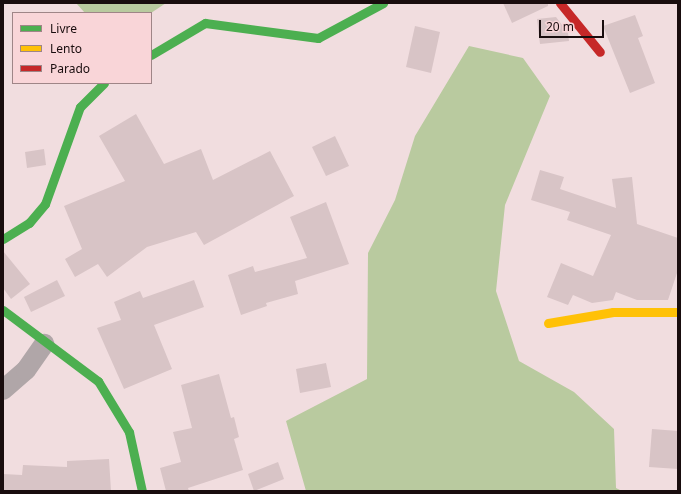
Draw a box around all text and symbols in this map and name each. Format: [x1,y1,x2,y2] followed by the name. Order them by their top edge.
[12,12,152,84] legend
[541,12,606,38] scale bar
[546,18,574,35] text: 20 m
[50,20,77,37] text: Livre
[50,40,82,57] text: Lento
[50,60,90,77] text: Parado

